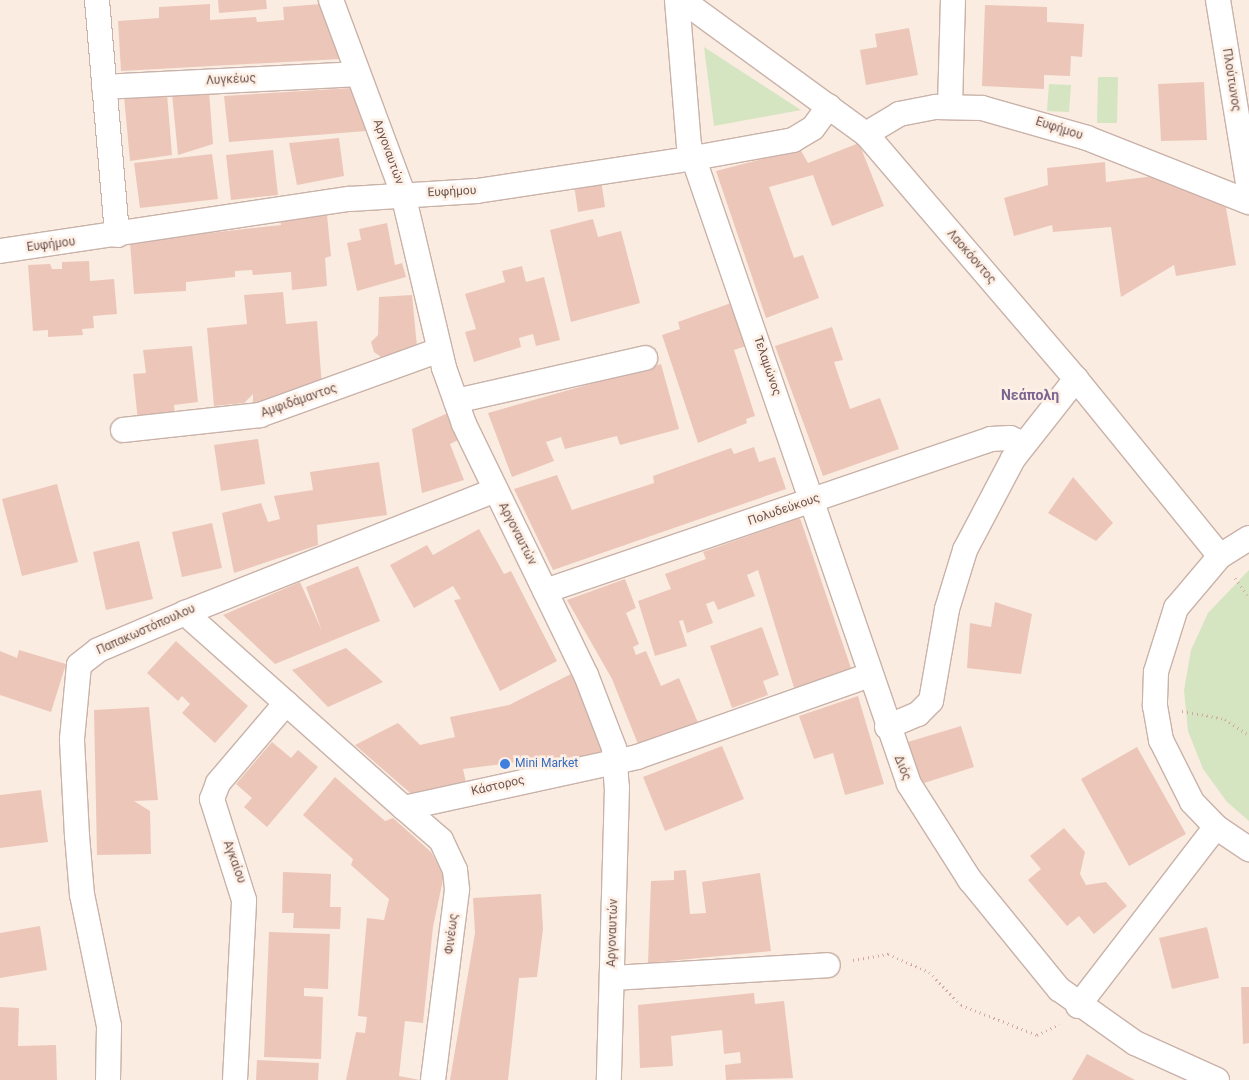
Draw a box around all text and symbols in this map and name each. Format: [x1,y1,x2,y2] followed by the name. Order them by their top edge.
[1219,47,1243,113] street label: Πλούτωνος
[206,72,256,88] street label: Λυγκέως
[1034,115,1084,143] street label: Ευφήμου
[370,117,406,187] street label: Αργοναυτών
[427,184,477,200] street label: Ευφήμου
[944,227,998,287] street label: Λαοκόοντος
[26,235,76,255] street label: Ευφήμου
[750,334,784,398] street label: Τελαμώνος
[259,381,339,421] street label: Αμφιδάμαντος
[1001,387,1059,403] district label: Νεάπολη
[746,491,822,529] street label: Πολυδεύκους
[495,500,539,568] street label: Αργοναυτών
[95,602,197,658] street label: Παπακωστόπουλου
[891,753,913,783] street label: Διός
[515,757,578,771] place label: Mini Market
[499,758,511,770] marker: Mini Market
[470,773,526,799] street label: Κάστορος
[220,839,248,885] street label: Αγκαίου
[605,899,621,967] street label: Αργοναυτών
[442,913,462,955] street label: Φινέως

